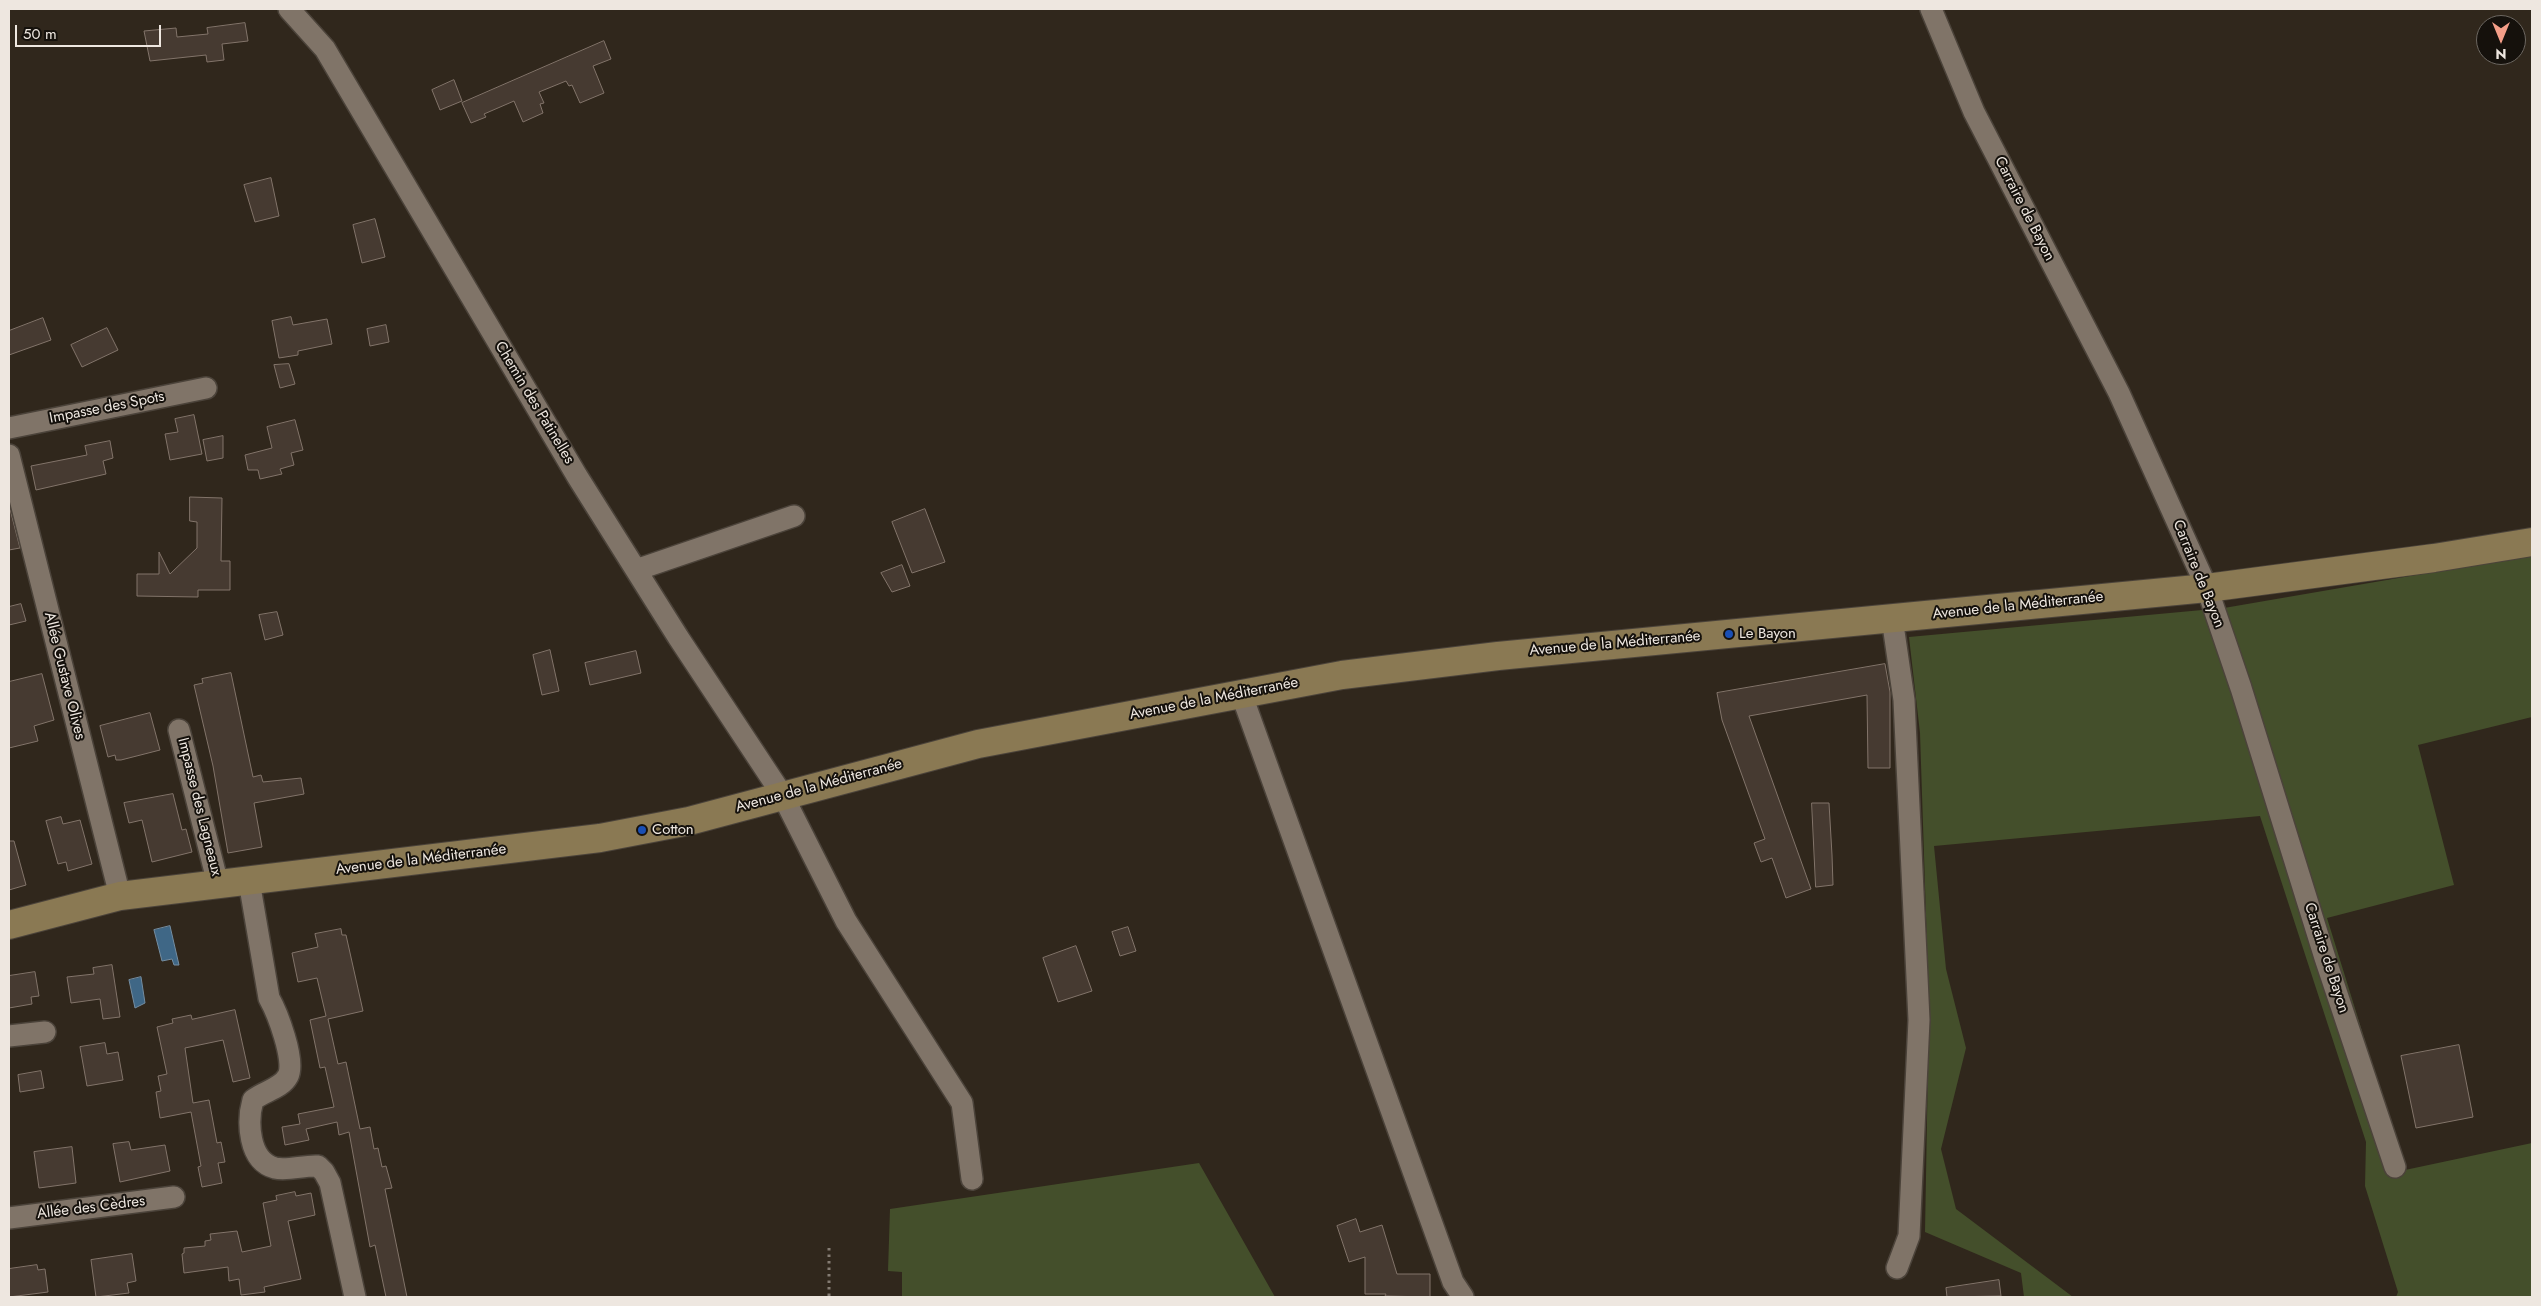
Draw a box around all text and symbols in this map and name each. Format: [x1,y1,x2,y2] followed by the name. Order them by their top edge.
[18,15,164,47] scale bar
[2476,15,2526,65] north arrow
[23,23,57,45] text: 50 m
[2495,44,2507,64] text: N
[1990,154,2058,264] street label: Carraire de Bayon
[490,339,578,467] street label: Chemin des Patinelles
[48,388,166,428] street label: Impasse des Spots
[2168,517,2228,631] street label: Carraire de Bayon
[1932,588,2104,624] street label: Avenue de la Méditerranée
[39,610,89,742] street label: Allée Gustave Olives
[1739,625,1796,643] place label: Le Bayon
[1529,628,1701,660] street label: Avenue de la Méditerranée
[1723,628,1735,640] marker: Le Bayon
[1128,674,1300,724] street label: Avenue de la Méditerranée
[173,736,225,878] street label: Impasse des Lagneaux
[734,755,904,817] street label: Avenue de la Méditerranée
[652,821,694,839] place label: Cotton
[636,824,648,836] marker: Cotton
[335,841,507,879] street label: Avenue de la Méditerranée
[2300,901,2352,1015] street label: Carraire de Bayon
[36,1192,146,1224] street label: Allée des Cèdres

